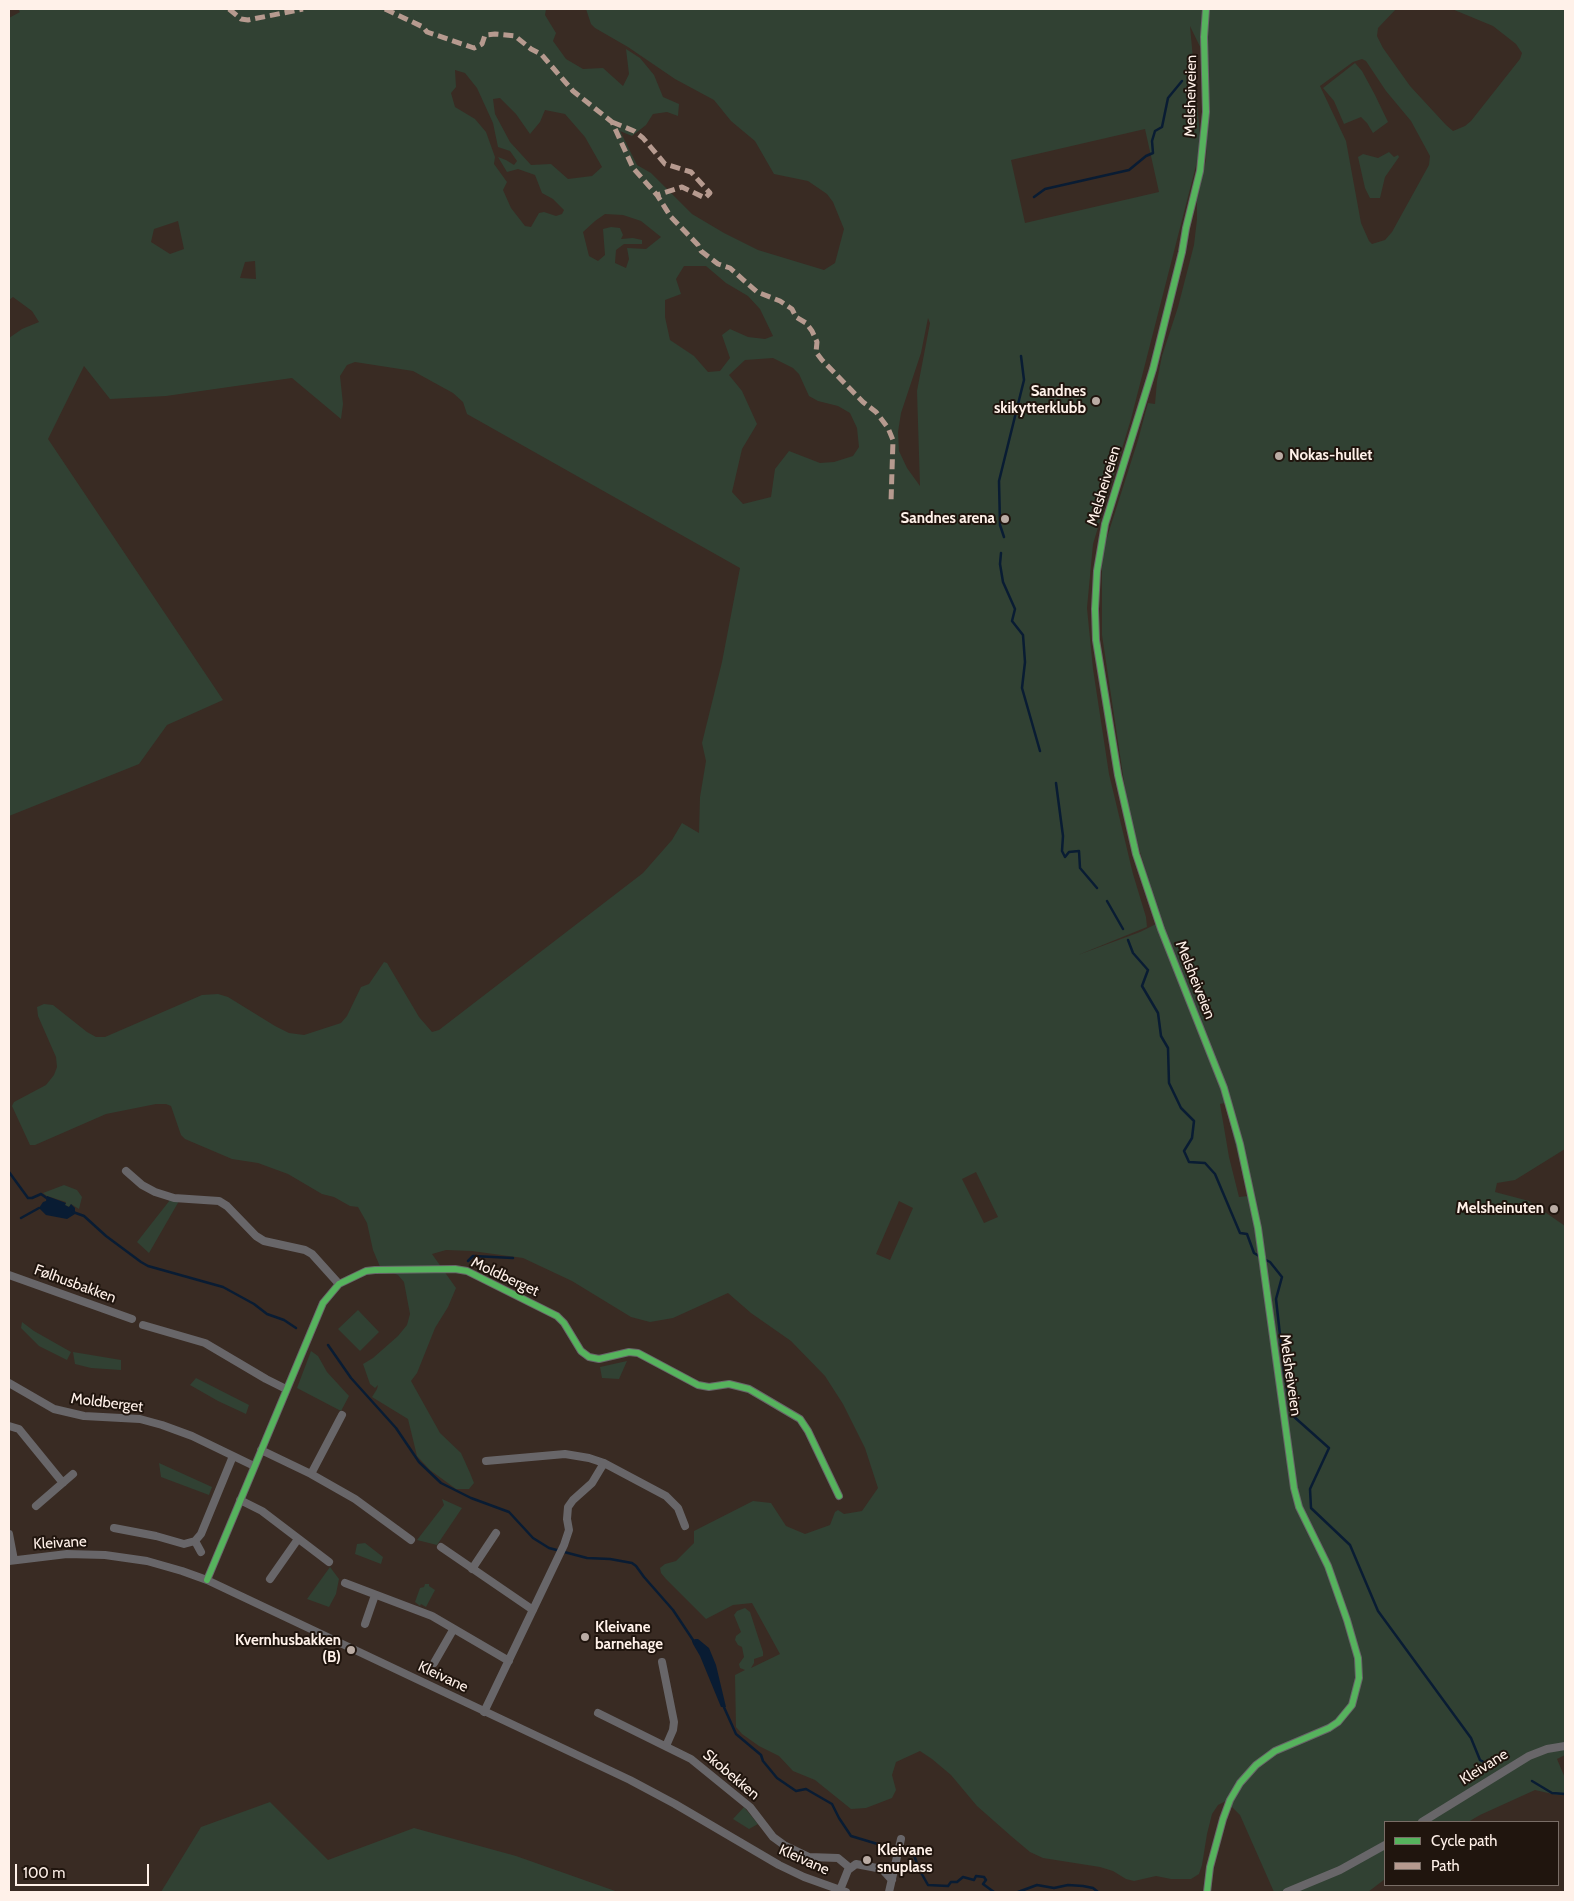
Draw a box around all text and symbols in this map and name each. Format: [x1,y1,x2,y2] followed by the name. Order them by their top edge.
[1181,55,1201,137] street label: Melsheiveien
[994,383,1086,418] place label: Sandnes skikytterklubb
[1090,395,1102,407] marker: Sandnes skikytterklubb
[1083,444,1125,528] street label: Melsheiveien
[1289,447,1372,465] place label: Nokas-hullet
[1273,450,1285,462] marker: Nokas-hullet
[901,510,995,528] place label: Sandnes arena
[999,513,1011,525] marker: Sandnes arena
[1171,938,1219,1022] street label: Melsheiveien
[1456,1200,1544,1218] place label: Melsheinuten
[1548,1203,1560,1215] marker: Melsheinuten
[468,1253,542,1301] street label: Moldberget
[32,1261,118,1307] street label: Følhusbakken
[1275,1333,1305,1417] street label: Melsheiveien
[70,1390,144,1416] street label: Moldberget
[33,1533,87,1553] street label: Kleivane
[595,1619,663,1654] place label: Kleivane barnehage
[579,1631,591,1643] marker: Kleivane barnehage
[235,1632,341,1667] place label: Kvernhusbakken (B)
[345,1644,357,1656] marker: Kvernhusbakken (B)
[415,1658,471,1696] street label: Kleivane
[1457,1745,1511,1789] street label: Kleivane
[699,1746,763,1804] street label: Skobekken
[1384,1821,1559,1886] legend
[1431,1832,1497,1850] text: Cycle path
[776,1841,832,1879] street label: Kleivane
[877,1842,933,1877] place label: Kleivane snuplass
[18,1854,151,1886] scale bar
[861,1854,873,1866] marker: Kleivane snuplass
[1431,1857,1460,1875] text: Path
[23,1864,65,1882] text: 100 m

